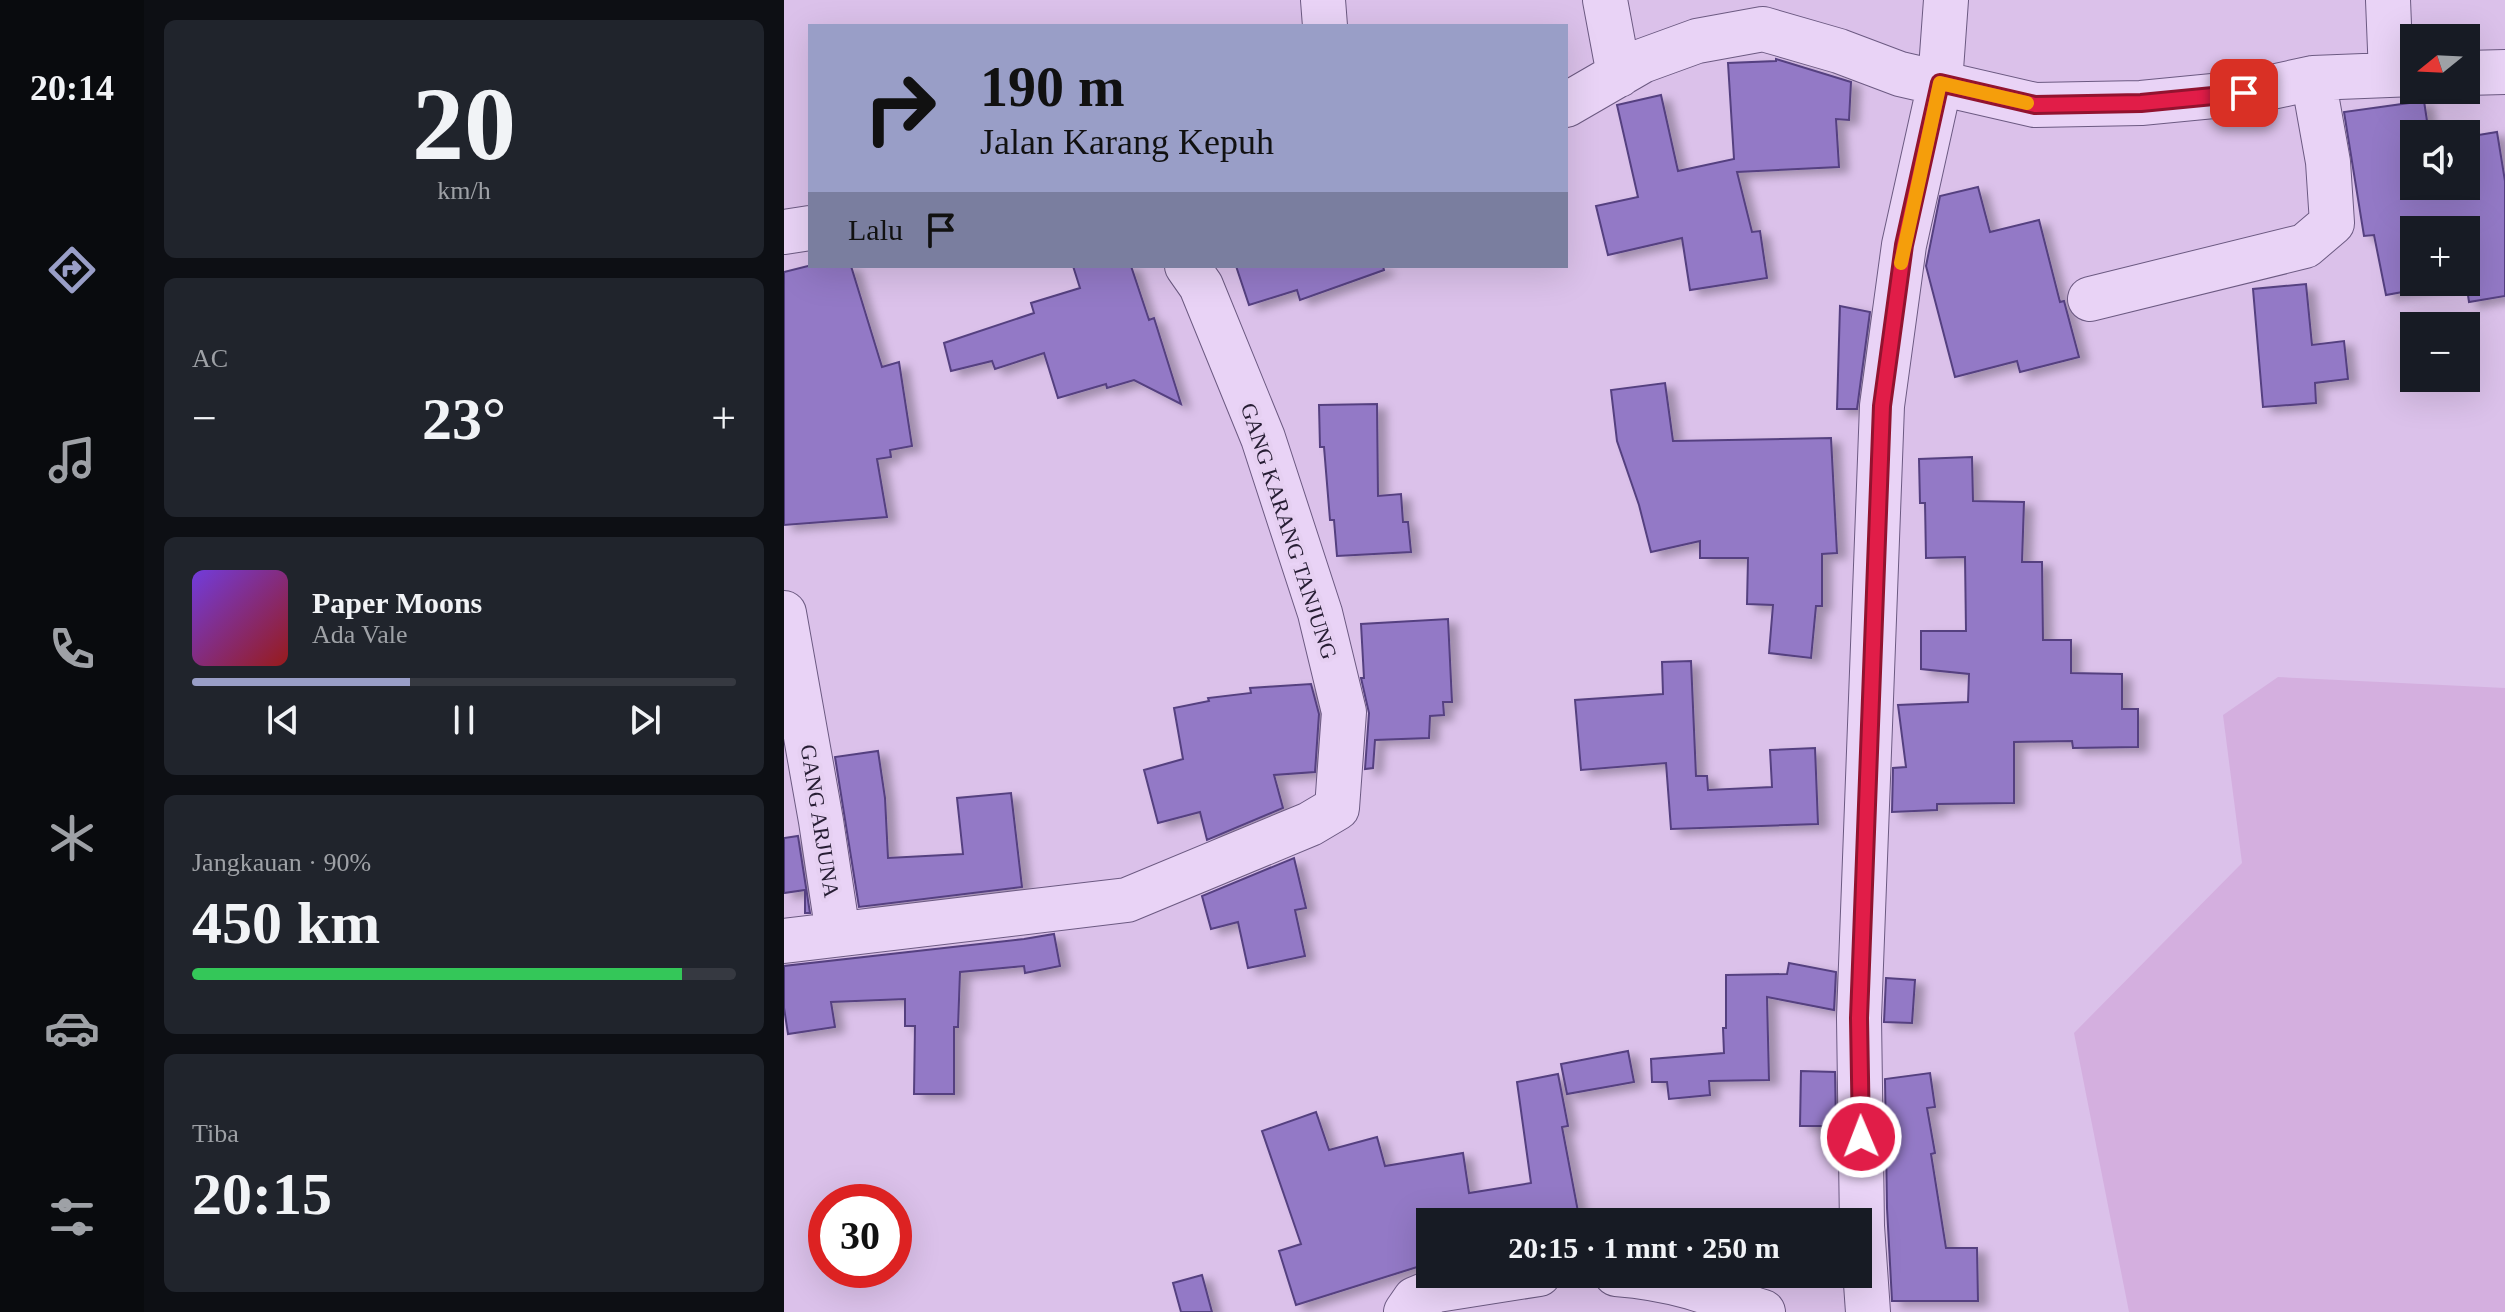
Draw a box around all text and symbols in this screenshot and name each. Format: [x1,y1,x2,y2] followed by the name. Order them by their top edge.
[2400,24,2480,104] north arrow
[2400,24,2480,392] map controls
[848,56,952,160] icon: right
[980,56,1125,118] text: 190 m
[2210,59,2278,127] pin
[412,66,516,181] text: 20
[30,68,114,108] text: 20:14
[2222,71,2266,115] icon: arrive
[2400,120,2480,200] button: sound
[980,122,1274,162] text: Jalan Karang Kepuh
[437,176,491,205] text: km/h
[919,208,963,252] icon: arrive
[848,213,903,246] text: Lalu
[2400,216,2480,296] button: +
[44,242,100,298] icon: directions
[2400,312,2480,392] button: −
[192,344,228,373] text: AC
[422,386,506,452] text: 23°
[192,394,217,443] text: −
[711,394,736,443] text: +
[1236,400,1342,662] street label: GANG KARANG TANJUNG
[44,432,100,488] icon: music
[312,586,482,619] text: Paper Moons
[312,620,408,649] text: Ada Vale
[44,621,100,677] icon: phone
[261,698,305,742] icon: previous
[442,698,486,742] icon: pause
[623,698,667,742] icon: next
[796,743,844,899] street label: GANG ARJUNA
[44,810,100,866] icon: climate
[192,848,371,877] text: Jangkauan · 90%
[192,890,380,956] text: 450 km
[44,1000,100,1056] icon: car
[1819,1095,1903,1179] position arrow
[192,1119,239,1148] text: Tiba
[192,1161,332,1227] text: 20:15
[808,1184,912,1288] speed limit sign: 30
[44,1189,100,1245] icon: filters
[1508,1231,1780,1264] text: 20:15 · 1 mnt · 250 m

